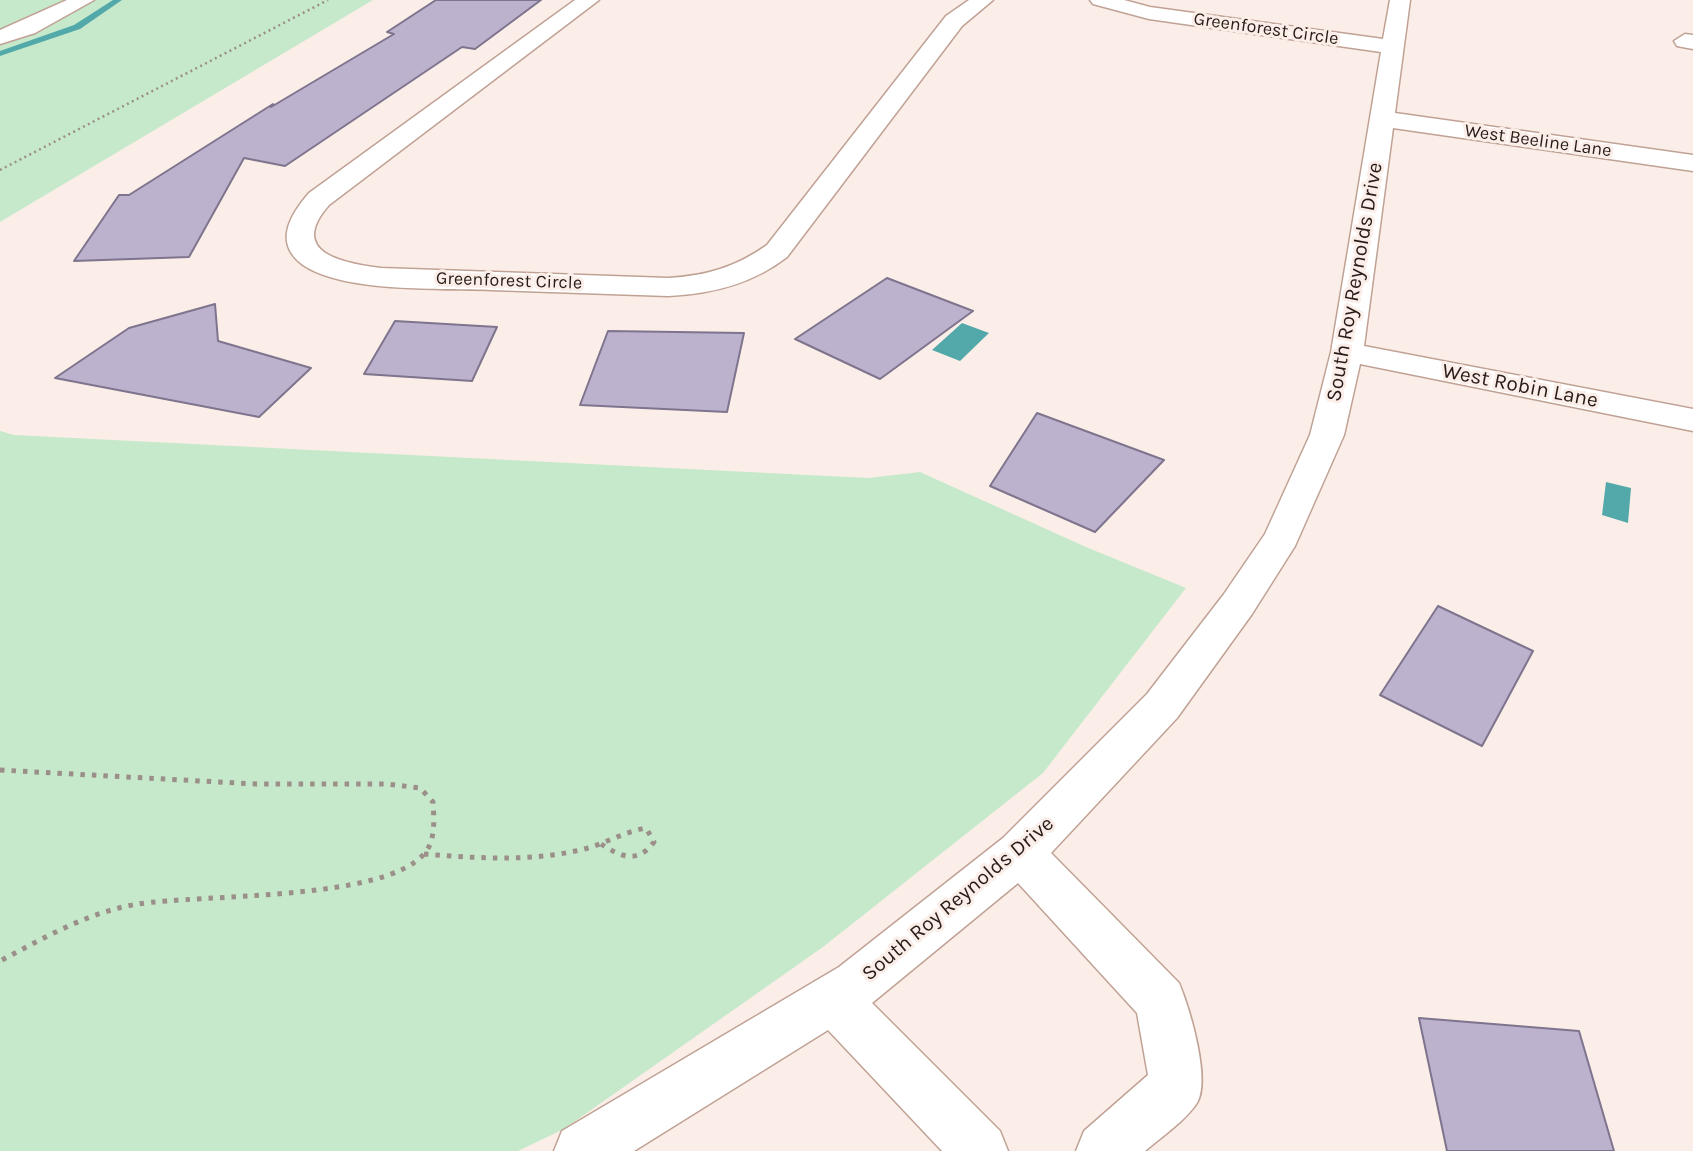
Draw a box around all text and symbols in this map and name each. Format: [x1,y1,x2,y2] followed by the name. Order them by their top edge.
[1192,8,1340,50] street label: Greenforest Circle
[1463,120,1613,162] street label: West Beeline Lane
[1322,160,1388,404] street label: South Roy Reynolds Drive
[436,268,582,294] street label: Greenforest Circle
[1440,359,1600,413] street label: West Robin Lane
[857,811,1059,987] street label: South Roy Reynolds Drive

